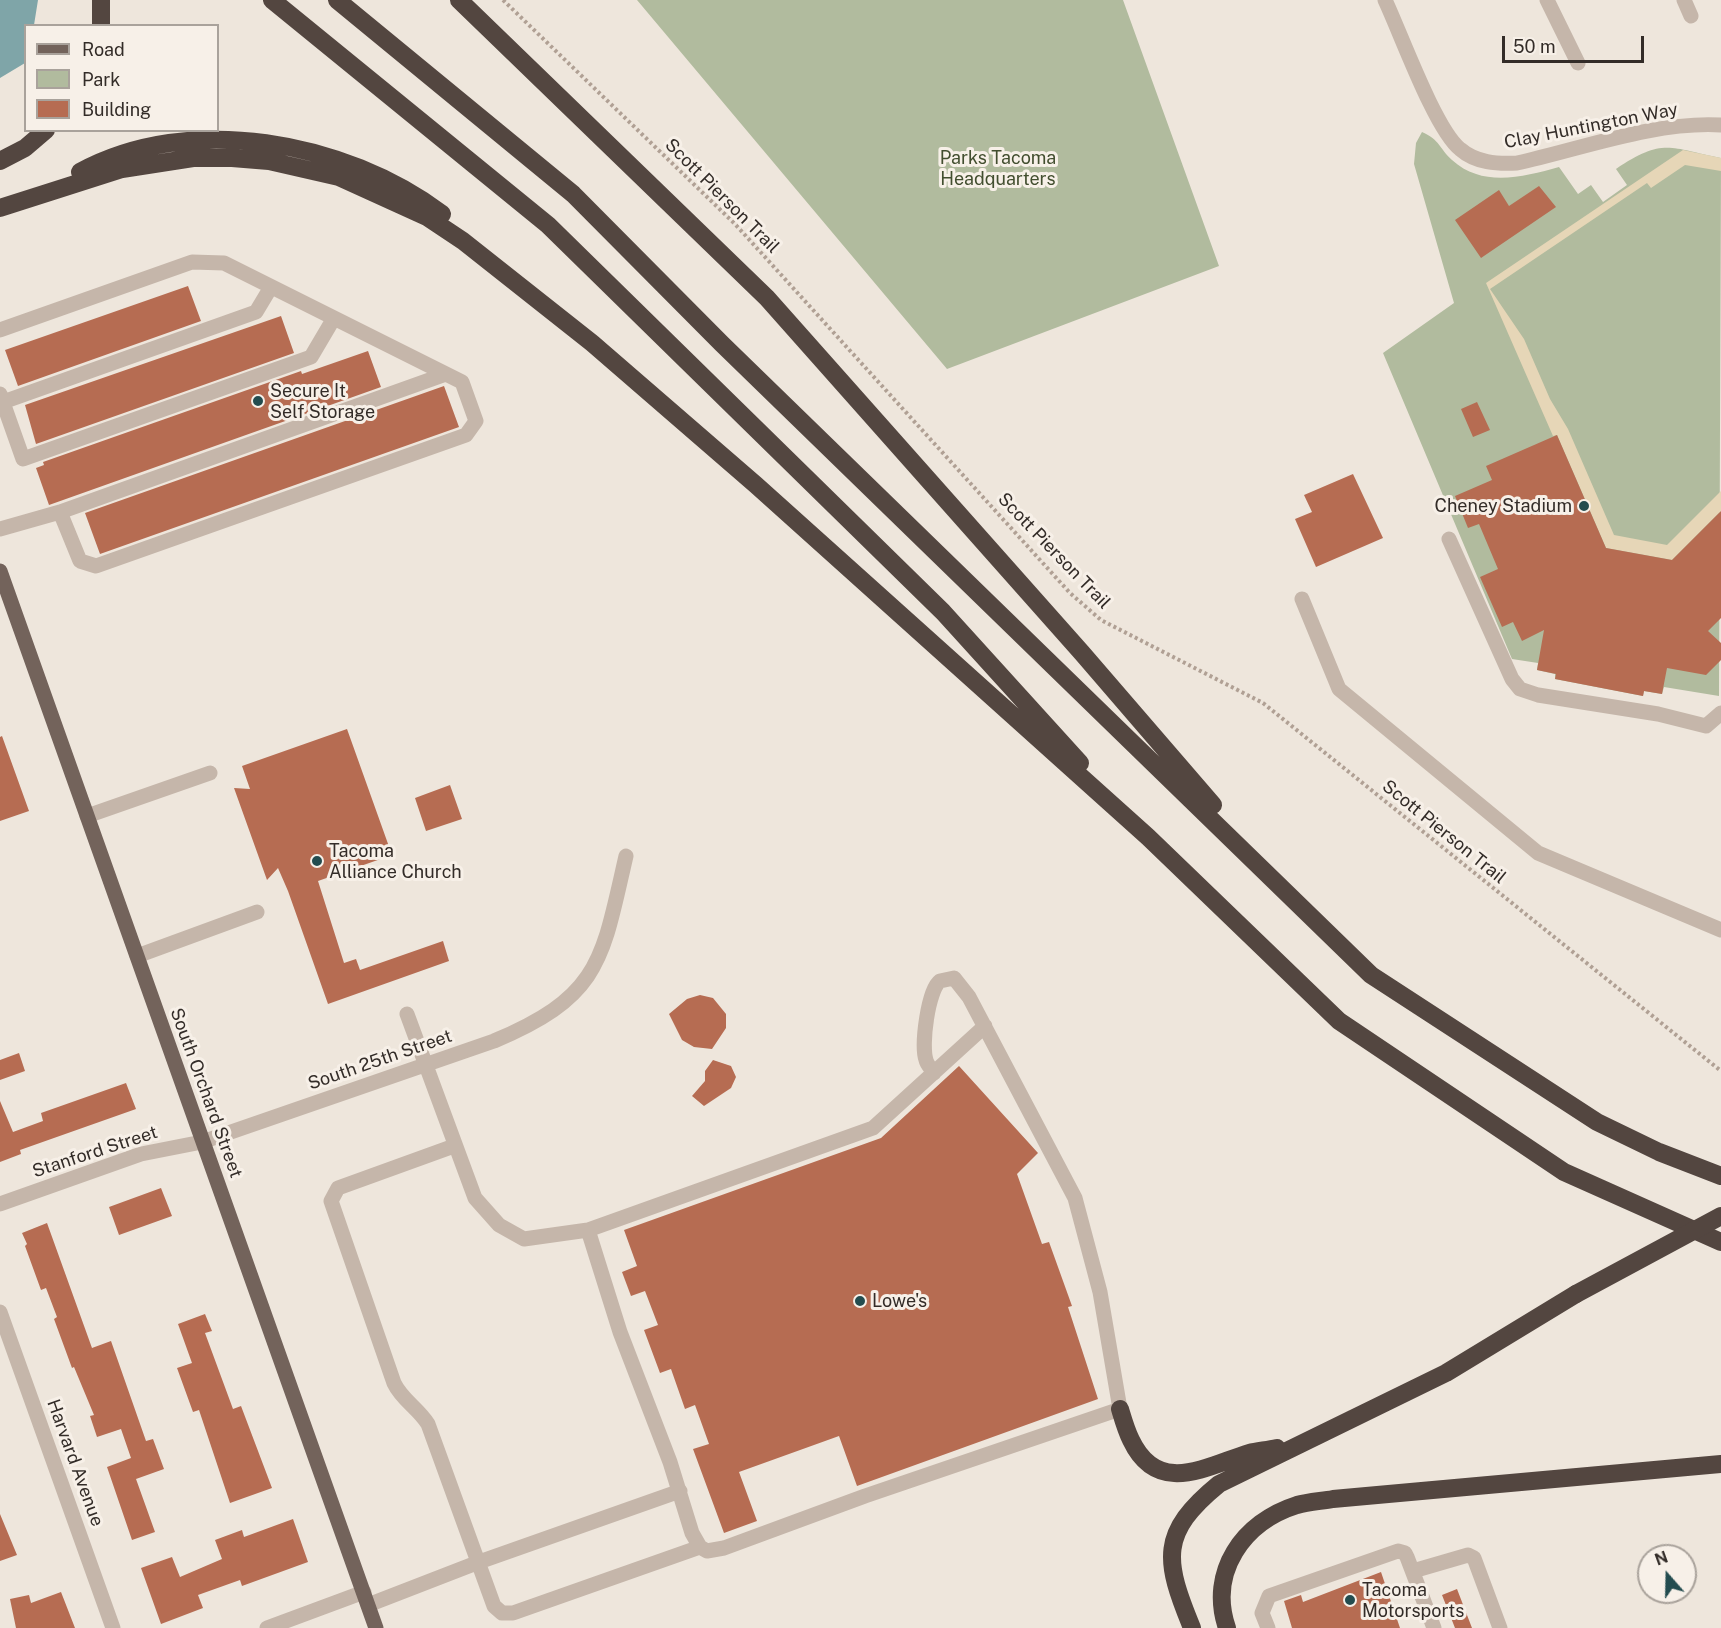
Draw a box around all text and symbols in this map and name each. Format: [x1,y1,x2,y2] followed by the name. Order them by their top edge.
[24,24,219,132] legend
[1505,24,1648,62] scale bar
[1513,36,1556,57] text: 50 m
[82,39,125,60] text: Road
[82,69,120,90] text: Park
[82,99,151,120] text: Building
[1502,99,1680,153] street label: Clay Huntington Way
[660,134,784,258] street label: Scott Pierson Trail
[940,147,1056,190] park label: Parks Tacoma Headquarters
[270,380,375,422] place label: Secure It Self Storage
[251,394,265,408] marker: Secure It Self Storage
[993,488,1115,614] street label: Scott Pierson Trail
[1435,495,1572,517] place label: Cheney Stadium
[1577,499,1591,513] marker: Cheney Stadium
[1378,775,1510,889] street label: Scott Pierson Trail
[329,840,462,882] place label: Tacoma Alliance Church
[310,854,324,868] marker: Tacoma Alliance Church
[165,1005,247,1181] street label: South Orchard Street
[305,1025,455,1095] street label: South 25th Street
[30,1122,160,1182] street label: Stanford Street
[872,1290,927,1312] place label: Lowe's
[853,1294,867,1308] marker: Lowe's
[42,1397,108,1529] street label: Harvard Avenue
[1637,1544,1697,1604] north arrow
[1652,1547,1670,1570] text: N
[1362,1579,1464,1622] place label: Tacoma Motorsports
[1343,1593,1357,1607] marker: Tacoma Motorsports

